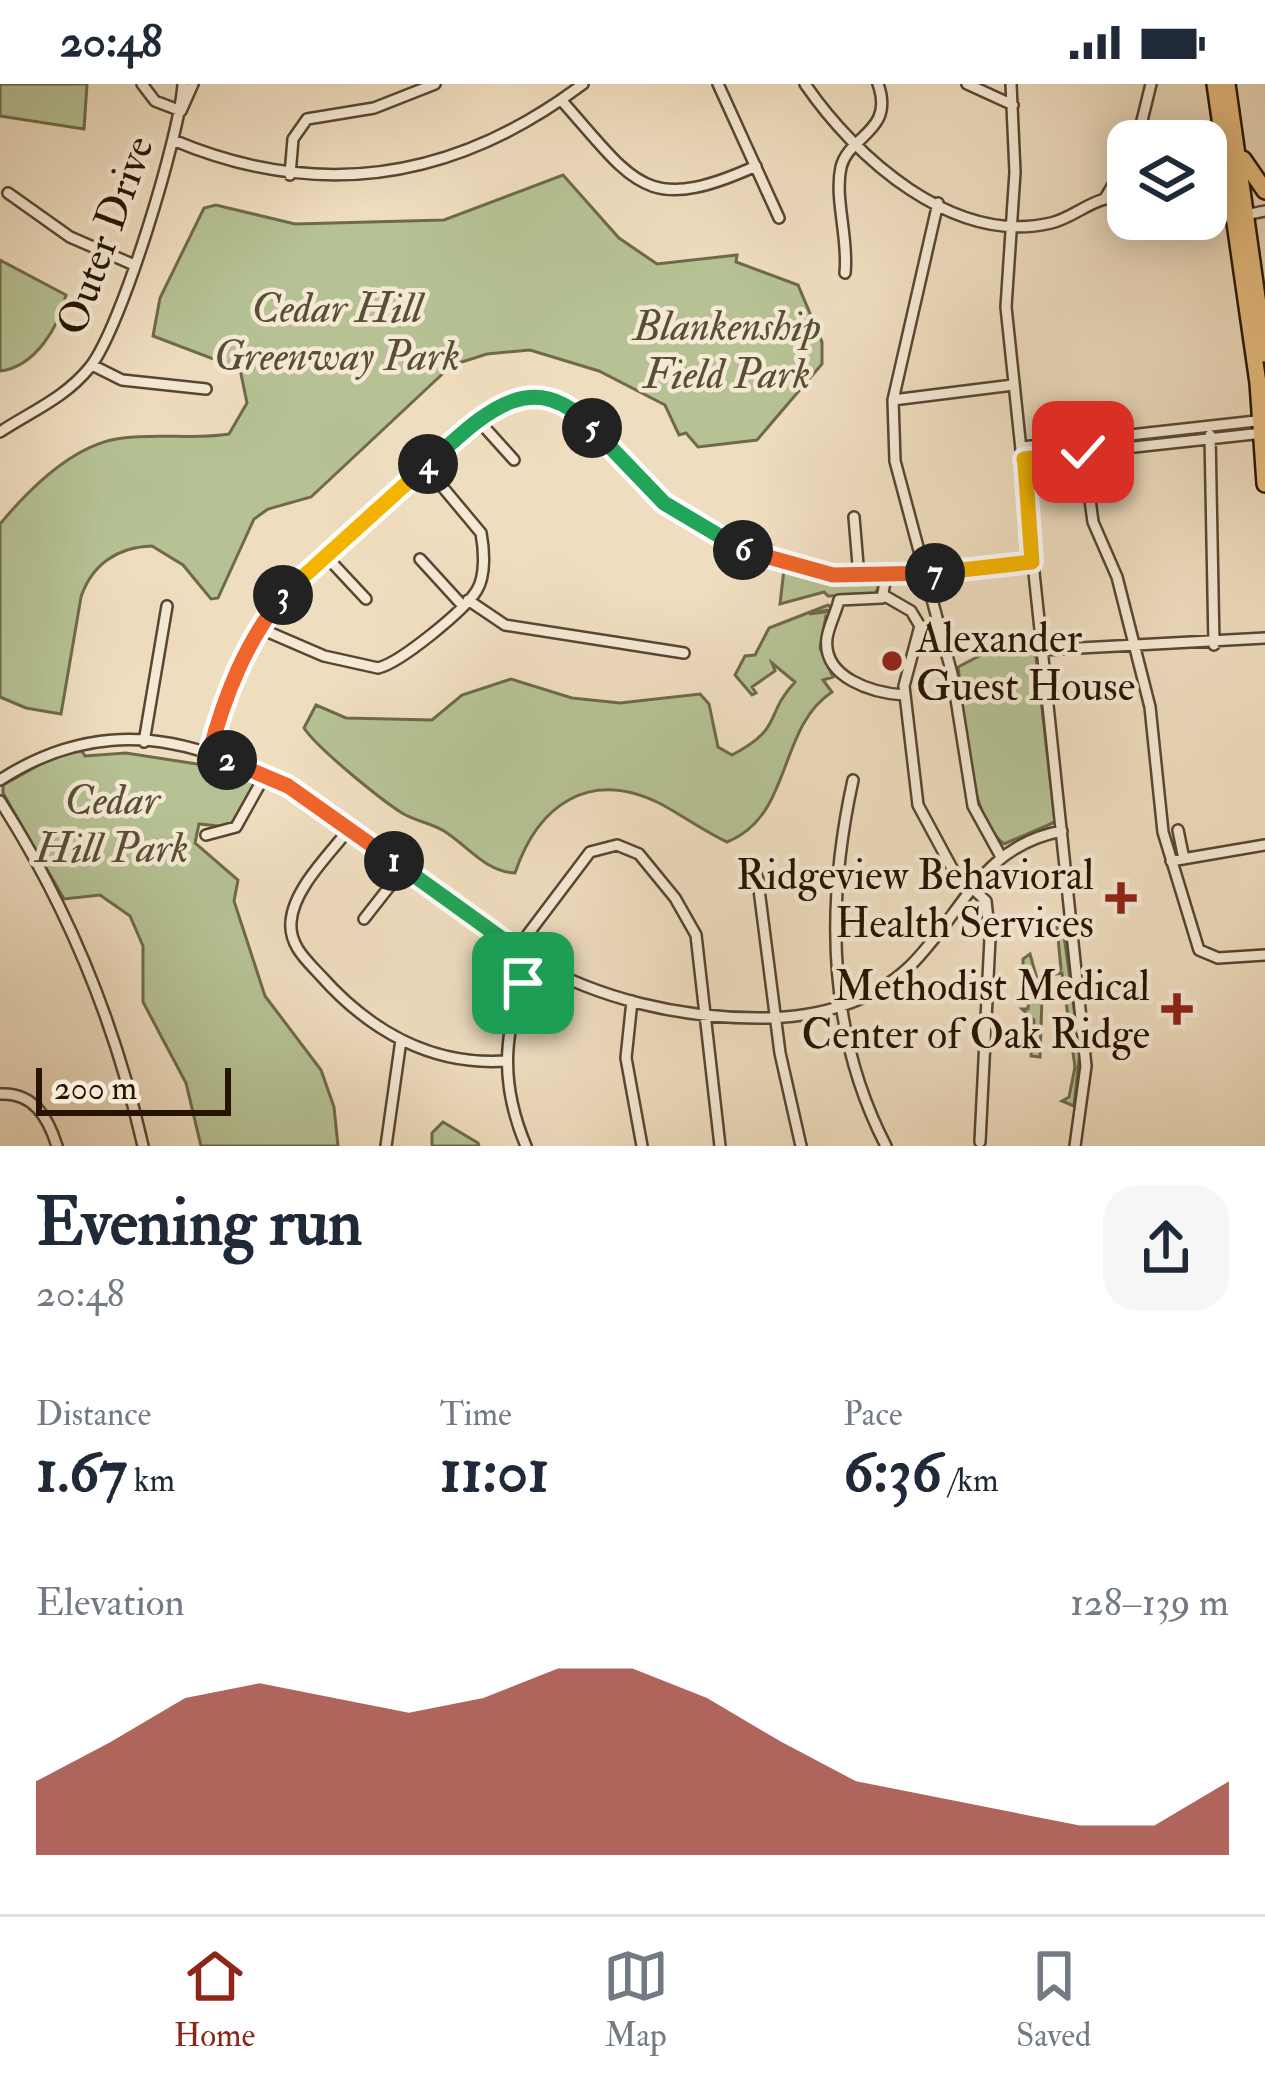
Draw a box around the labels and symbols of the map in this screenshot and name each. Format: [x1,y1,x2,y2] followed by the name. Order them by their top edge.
[46,129,166,342] street label: Outer Drive
[214,283,460,383] park label: Cedar Hill Greenway Park
[631,301,821,401] park label: Blankenship Field Park
[562,398,622,458] pin: 5
[1032,401,1134,503] pin
[398,434,458,494] pin: 4
[713,520,773,580] pin: 6
[905,543,965,603] pin: 7
[253,565,313,625] pin: 3
[915,613,1135,713] place label: Alexander Guest House
[879,648,905,674] marker: Alexander Guest House
[197,730,257,790] pin: 2
[33,775,189,875] park label: Cedar Hill Park
[364,831,424,891] pin: 1
[736,850,1094,950] place label: Ridgeview Behavioral Health Services
[1105,882,1137,914] marker: Ridgeview Behavioral Health Services
[472,932,574,1034] pin
[802,961,1150,1061] place label: Methodist Medical Center of Oak Ridge
[1161,993,1193,1025] marker: Methodist Medical Center of Oak Ridge
[36,1062,231,1115] scale bar

